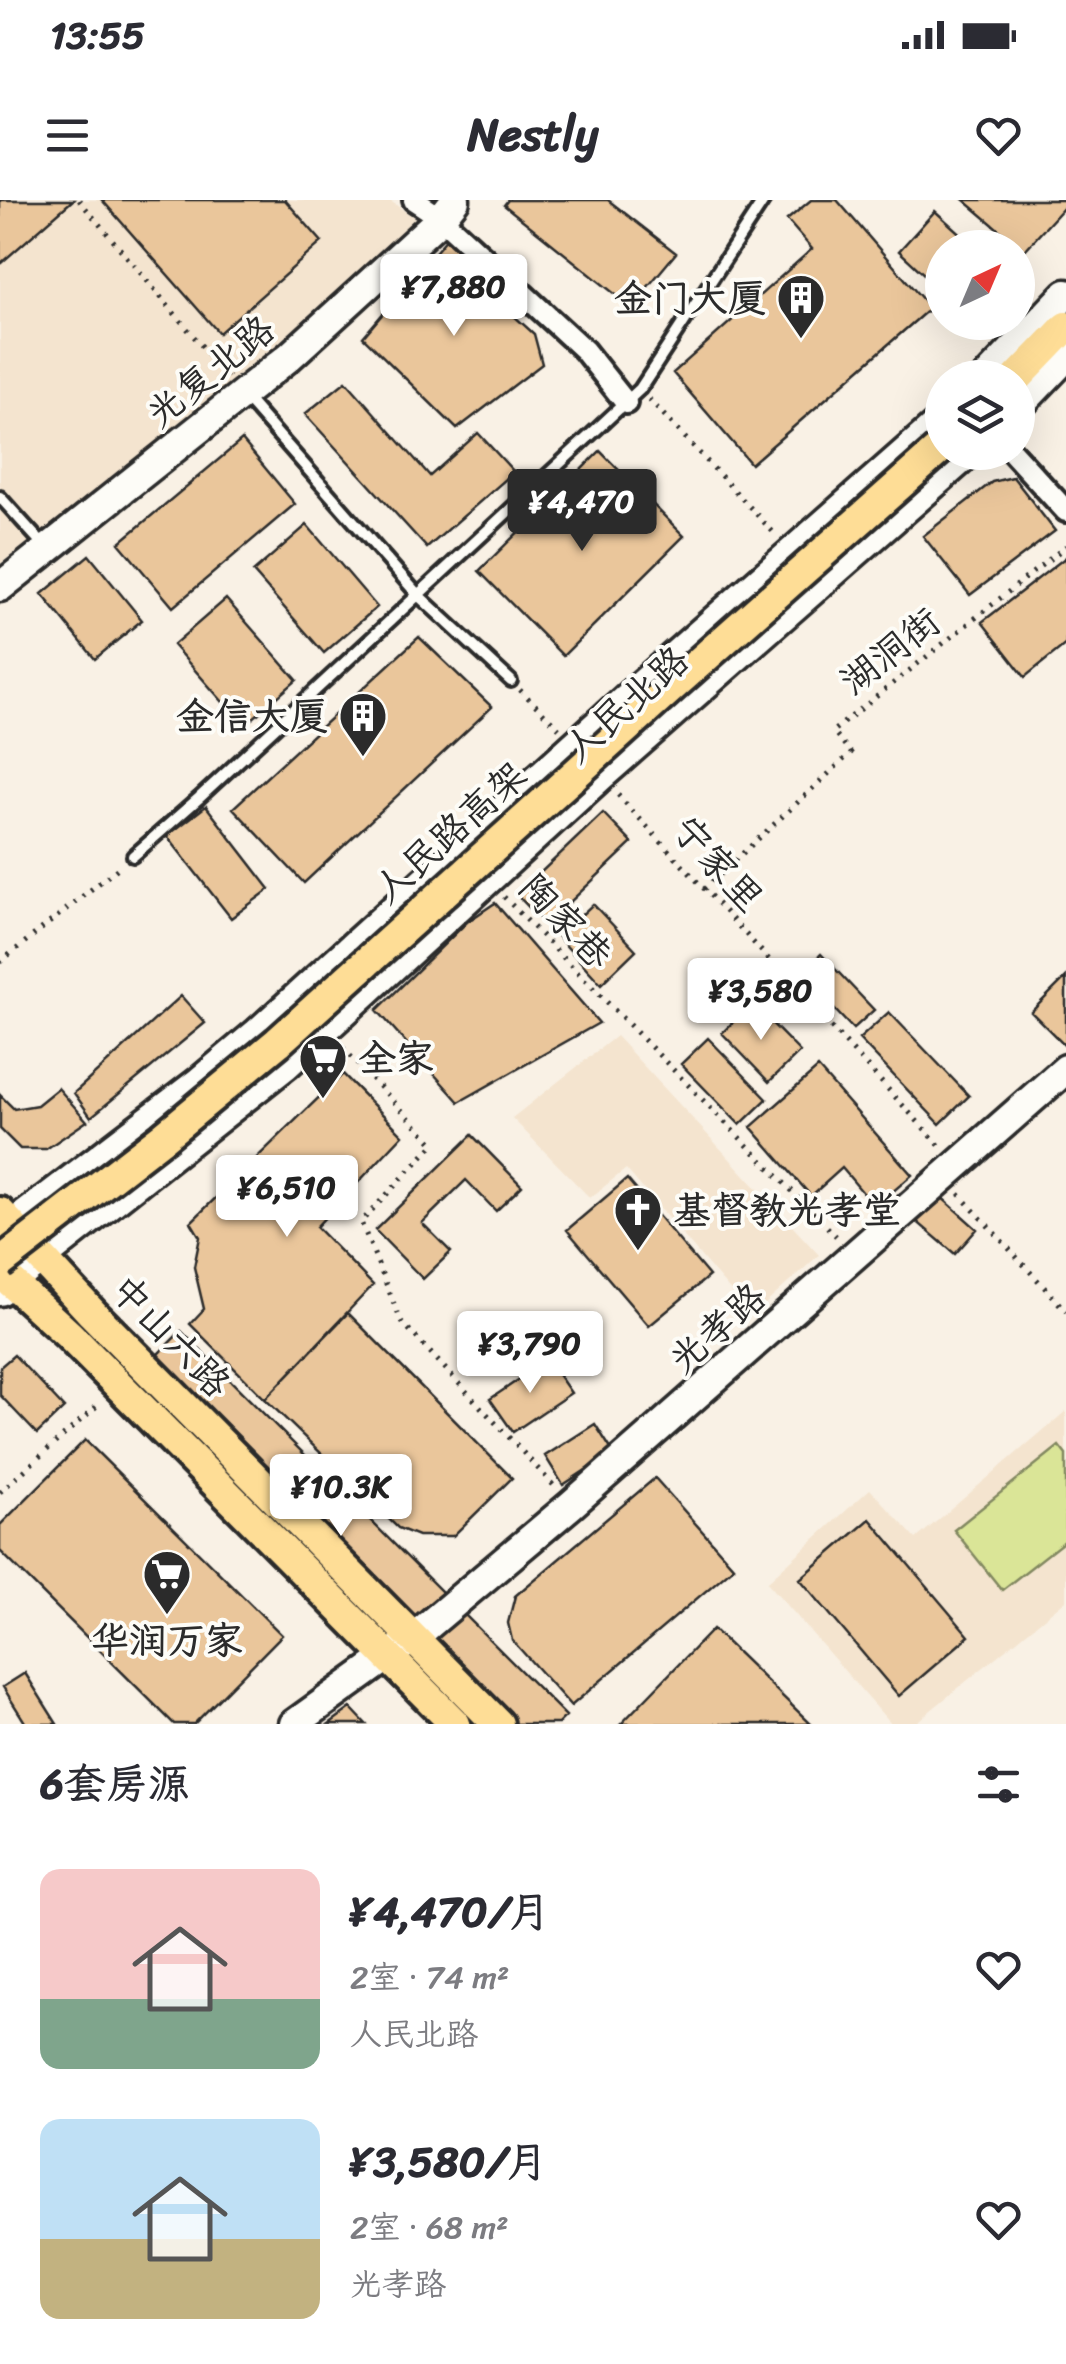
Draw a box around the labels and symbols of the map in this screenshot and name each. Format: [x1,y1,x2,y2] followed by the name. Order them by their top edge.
[925,230,1035,340] north arrow
[373,254,535,339] pin: ¥7,880
[614,265,766,332] place label: 金门大厦
[775,272,827,340] building icon: 金门大厦
[130,298,290,445] street label: 光复北路
[501,469,663,554] pin: ¥4,470
[825,590,956,713] street label: 湖洞街
[547,629,705,780] street label: 人民北路
[176,683,328,750] place label: 金信大厦
[337,690,389,758] building icon: 金信大厦
[357,744,543,921] street label: 人民路高架
[655,800,781,929] street label: 宁家里
[502,857,629,986] street label: 陶家巷
[680,958,842,1043] pin: ¥3,580
[358,1025,434,1092] place label: 全家
[297,1032,349,1100] supermarket icon: 全家
[206,1155,368,1240] pin: ¥6,510
[673,1177,901,1244] place label: 基督教光孝堂
[612,1184,664,1252] church icon: 基督教光孝堂
[94,1258,248,1414] street label: 中山六路
[652,1266,782,1391] street label: 光孝路
[449,1311,611,1396] pin: ¥3,790
[260,1454,422,1539] pin: ¥10.3K
[141,1548,193,1616] supermarket icon: 华润万家
[91,1607,243,1674] place label: 华润万家

